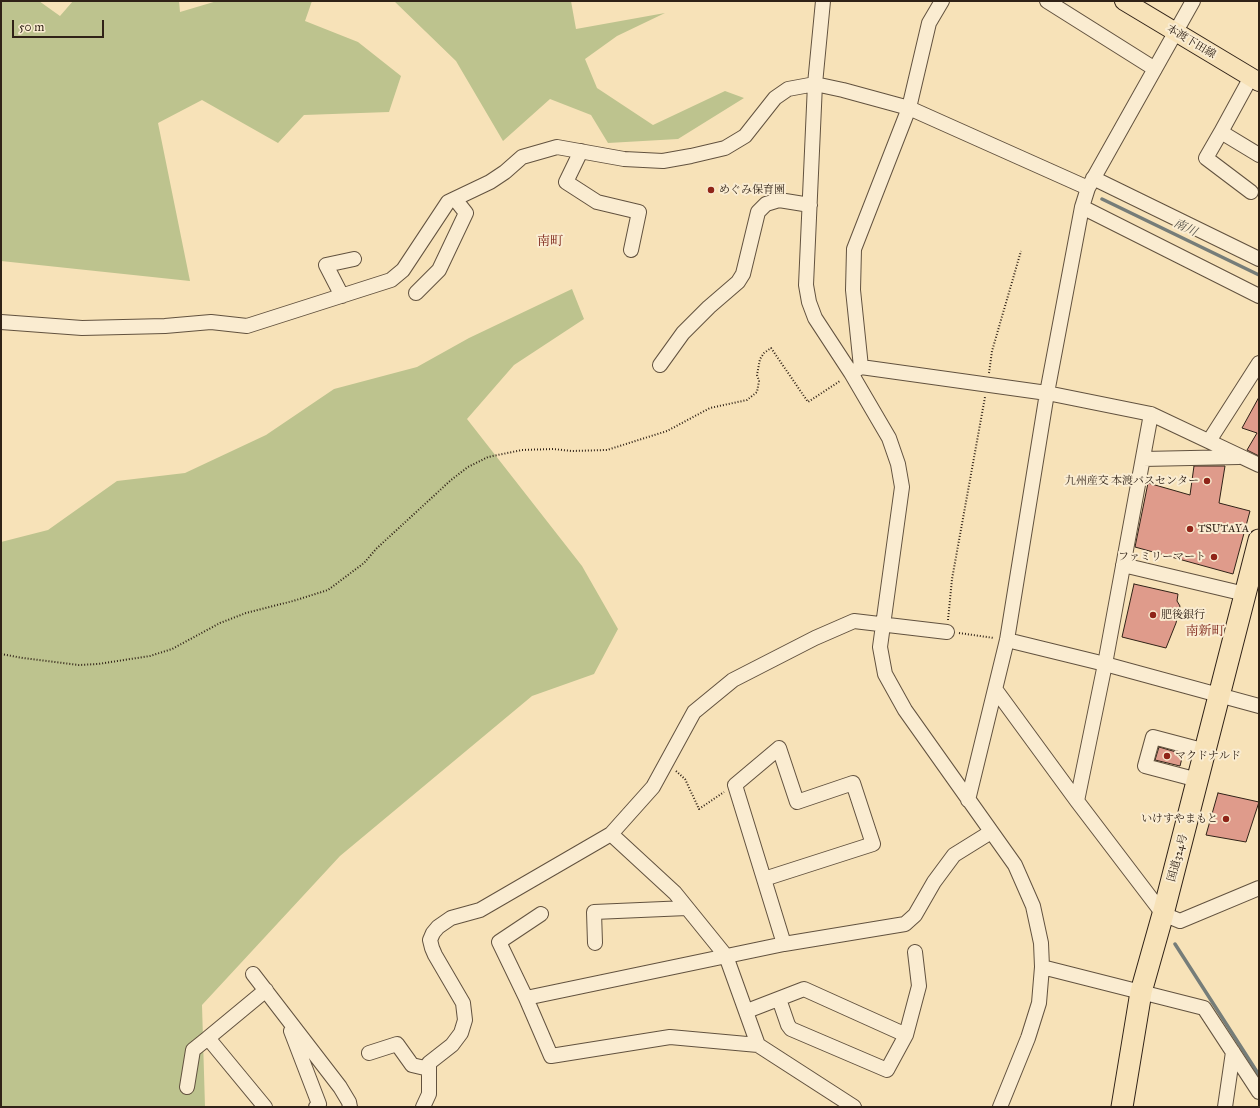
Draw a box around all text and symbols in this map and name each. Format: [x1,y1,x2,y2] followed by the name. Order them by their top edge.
[14,12,106,38] scale bar
[19,20,44,34] text: 50 m
[1164,22,1218,62] street label: 本渡下田線
[719,183,785,197] place label: めぐみ保育園
[706,185,716,195] marker: めぐみ保育園
[1171,216,1199,240] water label: 南川
[537,234,563,250] district label: 南町
[1065,474,1199,488] place label: 九州産交 本渡バスセンター
[1202,476,1212,486] marker: 九州産交 本渡バスセンター
[1198,522,1249,536] place label: TSUTAYA
[1185,524,1195,534] marker: TSUTAYA
[1118,550,1206,564] place label: ファミリーマート
[1209,552,1219,562] marker: ファミリーマート
[1161,608,1205,622] place label: 肥後銀行
[1148,610,1158,620] marker: 肥後銀行
[1186,624,1224,640] district label: 南新町
[1175,749,1241,763] place label: マクドナルド
[1162,751,1172,761] marker: マクドナルド
[1141,812,1218,826] place label: いけすやまもと
[1221,814,1231,824] marker: いけすやまもと
[1165,833,1191,883] street label: 国道324号

